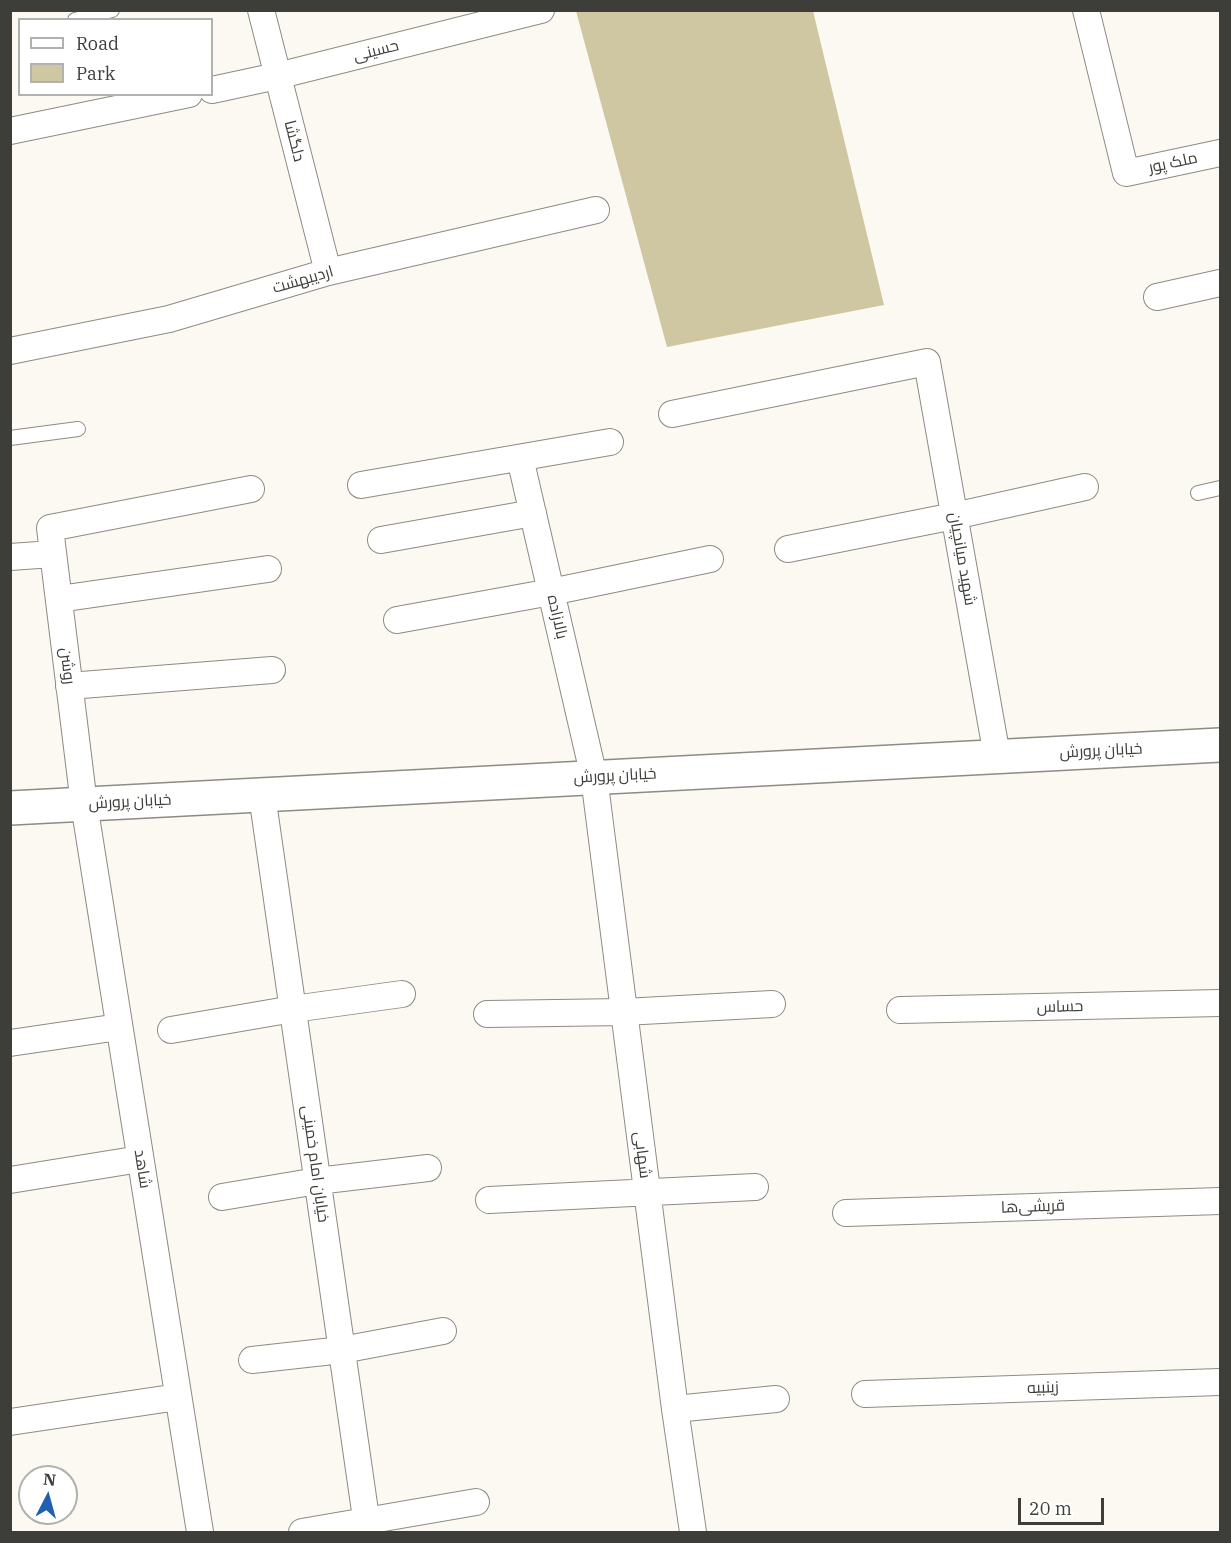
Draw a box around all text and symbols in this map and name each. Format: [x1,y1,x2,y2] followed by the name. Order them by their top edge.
[18,18,213,96] legend
[76,32,119,55] text: Road
[351,36,401,66] street label: حسینی
[76,62,115,85] text: Park
[280,118,308,164] street label: دلگشا
[1147,148,1199,178] street label: ملک پور
[270,262,336,298] street label: اردیبهشت
[944,511,980,607] street label: شهید میانچیان
[543,593,571,641] street label: بالازاده
[55,646,79,686] street label: روشن
[1059,739,1143,763] street label: خیابان پرورش
[573,764,657,788] street label: خیابان پرورش
[88,790,172,814] street label: خیابان پرورش
[1036,997,1084,1017] street label: حساس
[297,1104,333,1224] street label: خیابان امام خمینی
[630,1131,654,1179] street label: شهابی
[129,1148,155,1190] street label: شاهد
[1001,1196,1065,1218] street label: قریشی‌ها
[1027,1378,1059,1398] street label: زینبیه
[18,1465,78,1525] north arrow
[42,1468,57,1490] text: N
[1021,1486,1106,1524] scale bar
[1029,1497,1072,1520] text: 20 m

